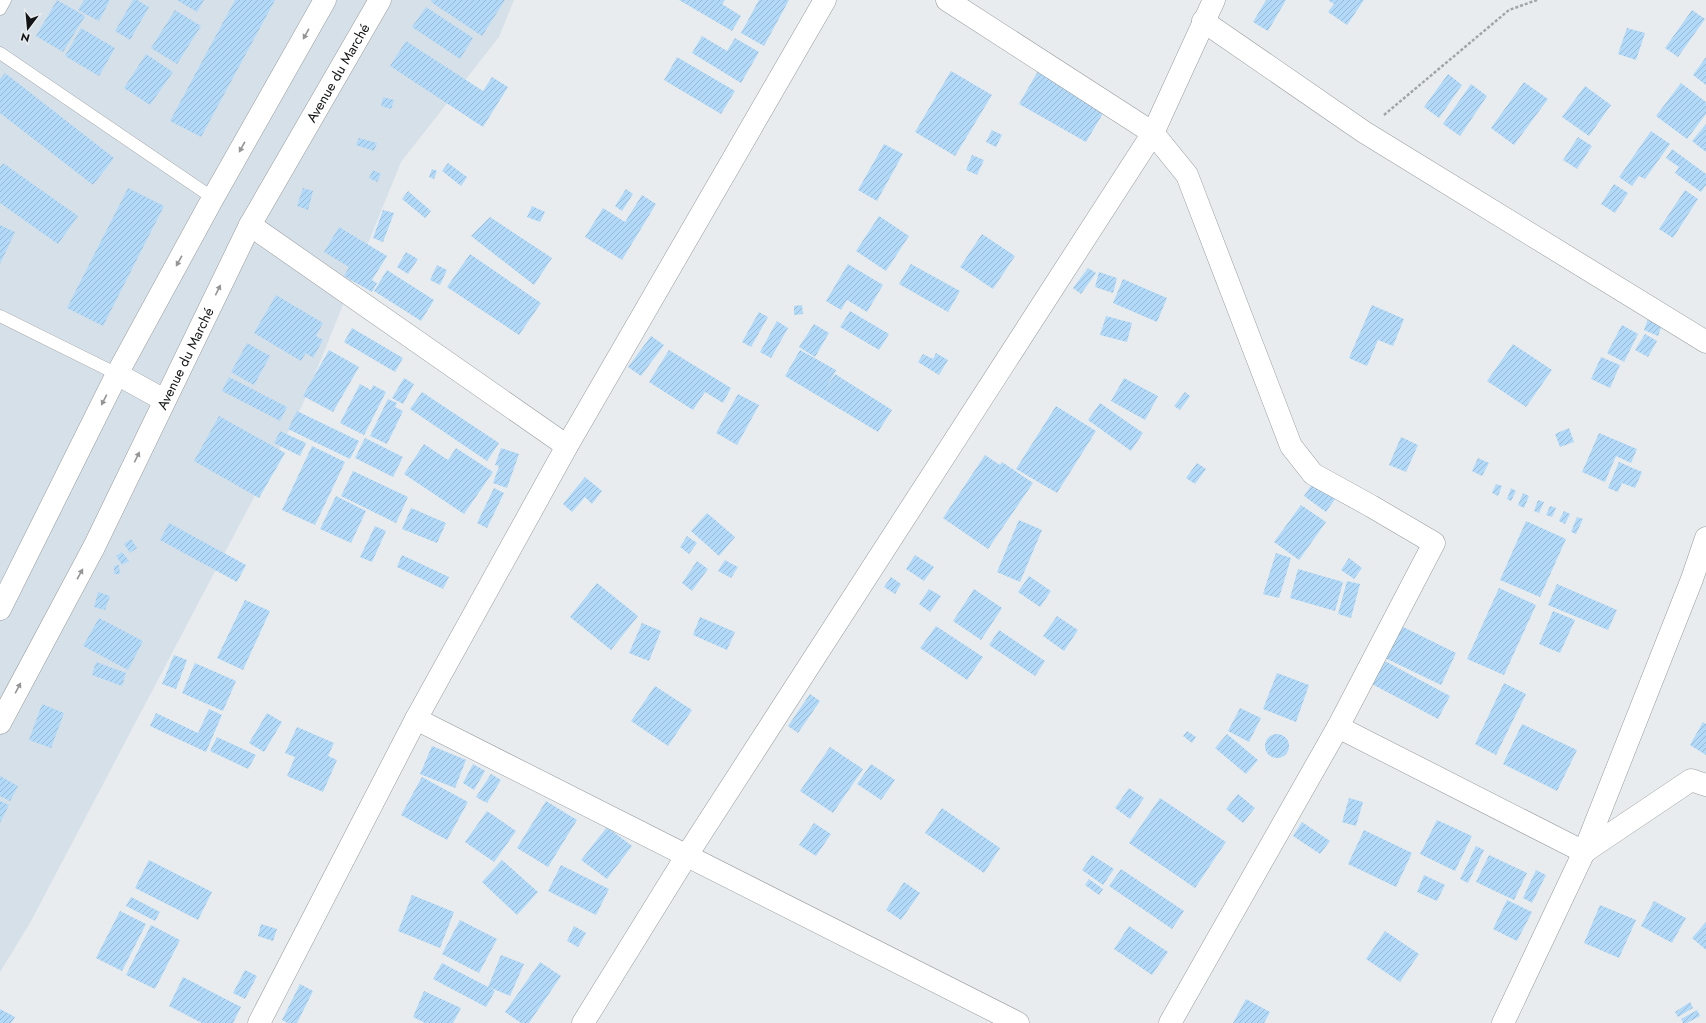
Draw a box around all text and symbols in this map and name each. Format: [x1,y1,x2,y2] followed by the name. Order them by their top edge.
[8,8,48,48] north arrow
[301,20,374,126] street label: Avenue du Marché
[303,28,310,40] one-way arrow
[19,29,32,47] text: N
[239,141,246,153] one-way arrow
[176,255,182,267] one-way arrow
[215,284,221,295] one-way arrow
[152,304,219,413] street label: Avenue du Marché
[101,394,107,406] one-way arrow
[134,451,140,463] one-way arrow
[76,568,83,580] one-way arrow
[14,682,21,694] one-way arrow

